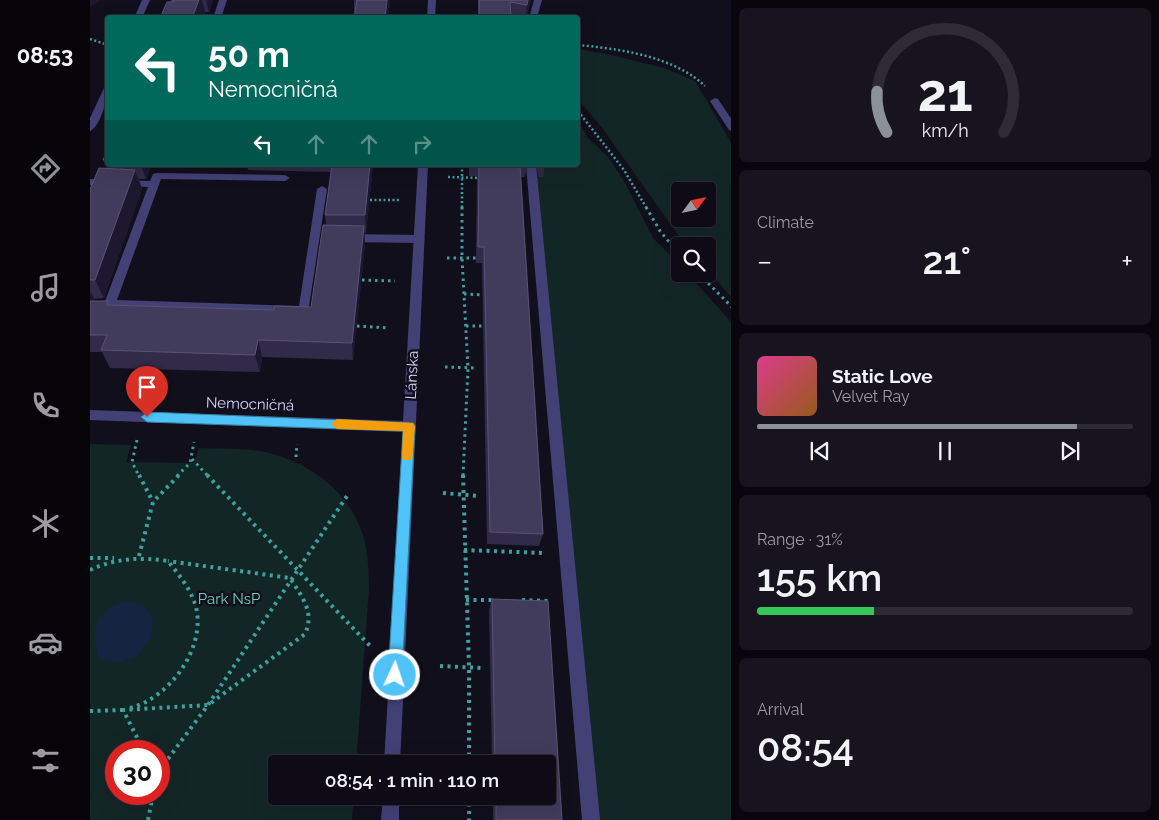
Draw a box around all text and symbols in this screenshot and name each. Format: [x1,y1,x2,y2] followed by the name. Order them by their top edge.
[208,34,290,75] text: 50 m
[125,35,190,100] icon: left
[17,42,73,68] text: 08:53
[917,62,973,123] text: 21
[208,76,338,102] text: Nemocničná
[921,120,969,141] text: km/h
[249,130,277,158] icon: left
[302,130,330,158] icon: ahead
[355,130,383,158] icon: ahead
[408,130,436,158] icon: right
[28,151,63,186] icon: directions
[671,182,716,228] north arrow
[671,182,716,282] map controls
[757,213,814,232] text: Climate
[671,237,716,282] button: search
[922,238,971,283] text: 21°
[757,245,772,278] text: −
[1121,245,1133,278] text: +
[28,270,63,305] icon: music
[402,350,422,400] street label: Lánska
[832,365,933,387] text: Static Love
[126,366,168,417] pin
[133,373,161,401] icon: arrive
[832,387,910,406] text: Velvet Ray
[28,388,63,423] icon: phone
[206,393,294,415] street label: Nemocničná
[806,437,834,465] icon: previous
[931,437,959,465] icon: pause
[1056,437,1084,465] icon: next
[28,506,63,541] icon: climate
[757,530,843,549] text: Range · 31%
[757,555,882,600] text: 155 km
[198,590,260,608] park label: Park NsP
[28,625,63,660] icon: car
[368,648,420,700] position arrow
[757,700,804,719] text: Arrival
[757,725,854,770] text: 08:54
[105,740,170,805] speed limit sign: 30
[28,743,63,778] icon: filters
[325,769,499,791] text: 08:54 · 1 min · 110 m

